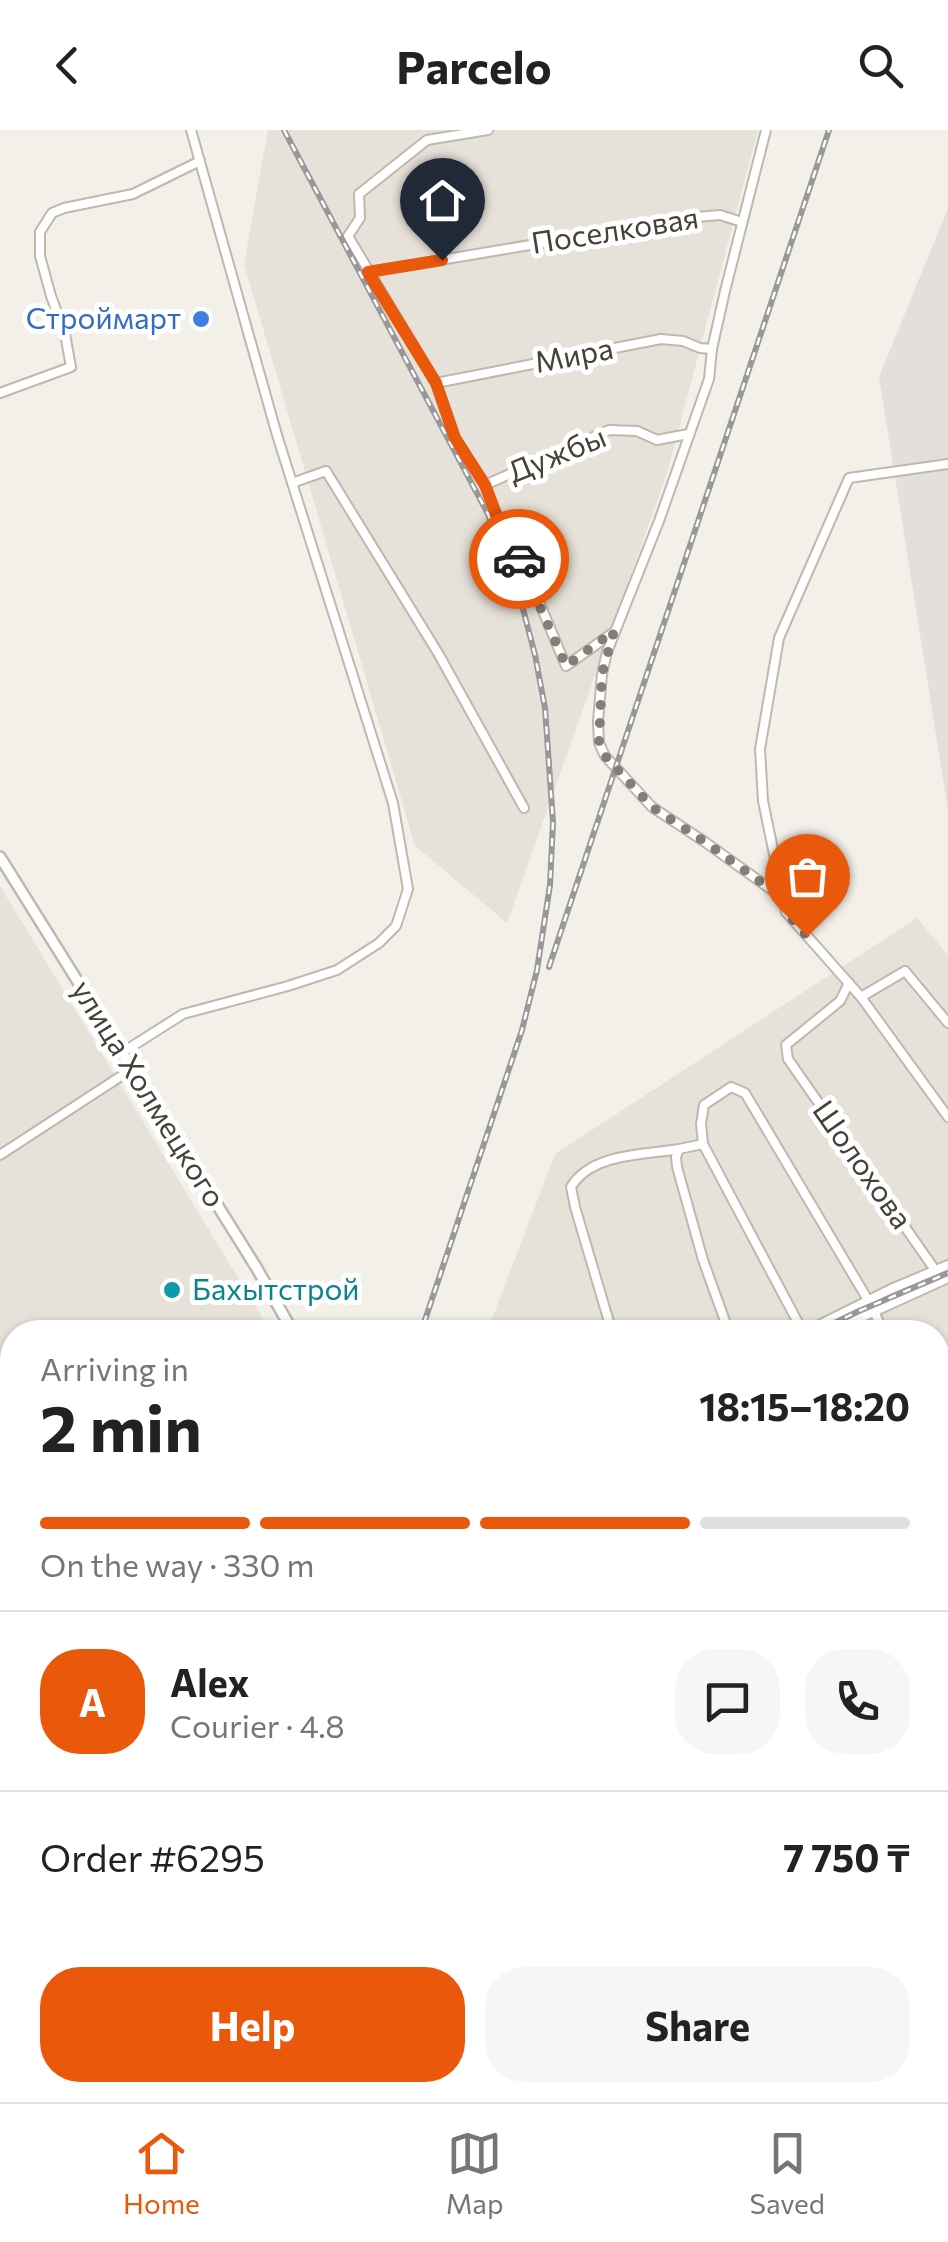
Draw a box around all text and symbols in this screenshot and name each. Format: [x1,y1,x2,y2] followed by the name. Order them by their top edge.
[40,38,95,93] icon: back
[396,38,552,93] text: Parcelo
[853,38,908,93] icon: search
[400,158,485,261] pin
[415,173,470,228] icon: home
[528,197,701,260] street label: Поселковая
[26,298,181,335] place label: Строймарт
[190,308,212,330] marker: Строймарт
[531,328,616,379] street label: Мира
[502,416,611,489] street label: Дужбы
[469,509,569,609] courier
[492,532,547,587] icon: car
[765,834,850,937] pin
[780,849,835,904] icon: bag
[65,972,235,1213] street label: улица Холмецкого
[806,1092,922,1235] street label: Шолохова
[192,1269,360,1306] place label: Бахытстрой
[161,1279,183,1301] marker: Бахытстрой
[40,1348,189,1388] text: Arriving in
[699,1382,910,1429] text: 18:15–18:20
[40,1386,202,1465] text: 2 min
[40,1544,314,1584] text: On the way · 330 m
[675,1649,780,1754] button: chat
[805,1649,910,1754] button: phone
[170,1658,249,1705] text: Alex
[79,1678,106,1725] text: A
[170,1705,345,1745] text: Courier · 4.8
[40,1833,265,1880] text: Order #6295
[783,1833,910,1880] text: 7 750 ₸
[40,1967,465,2082] button: Help
[485,1967,910,2082] button: Share
[123,2126,200,2220] tab: Home
[446,2126,504,2220] tab: Map
[749,2126,825,2220] tab: Saved

